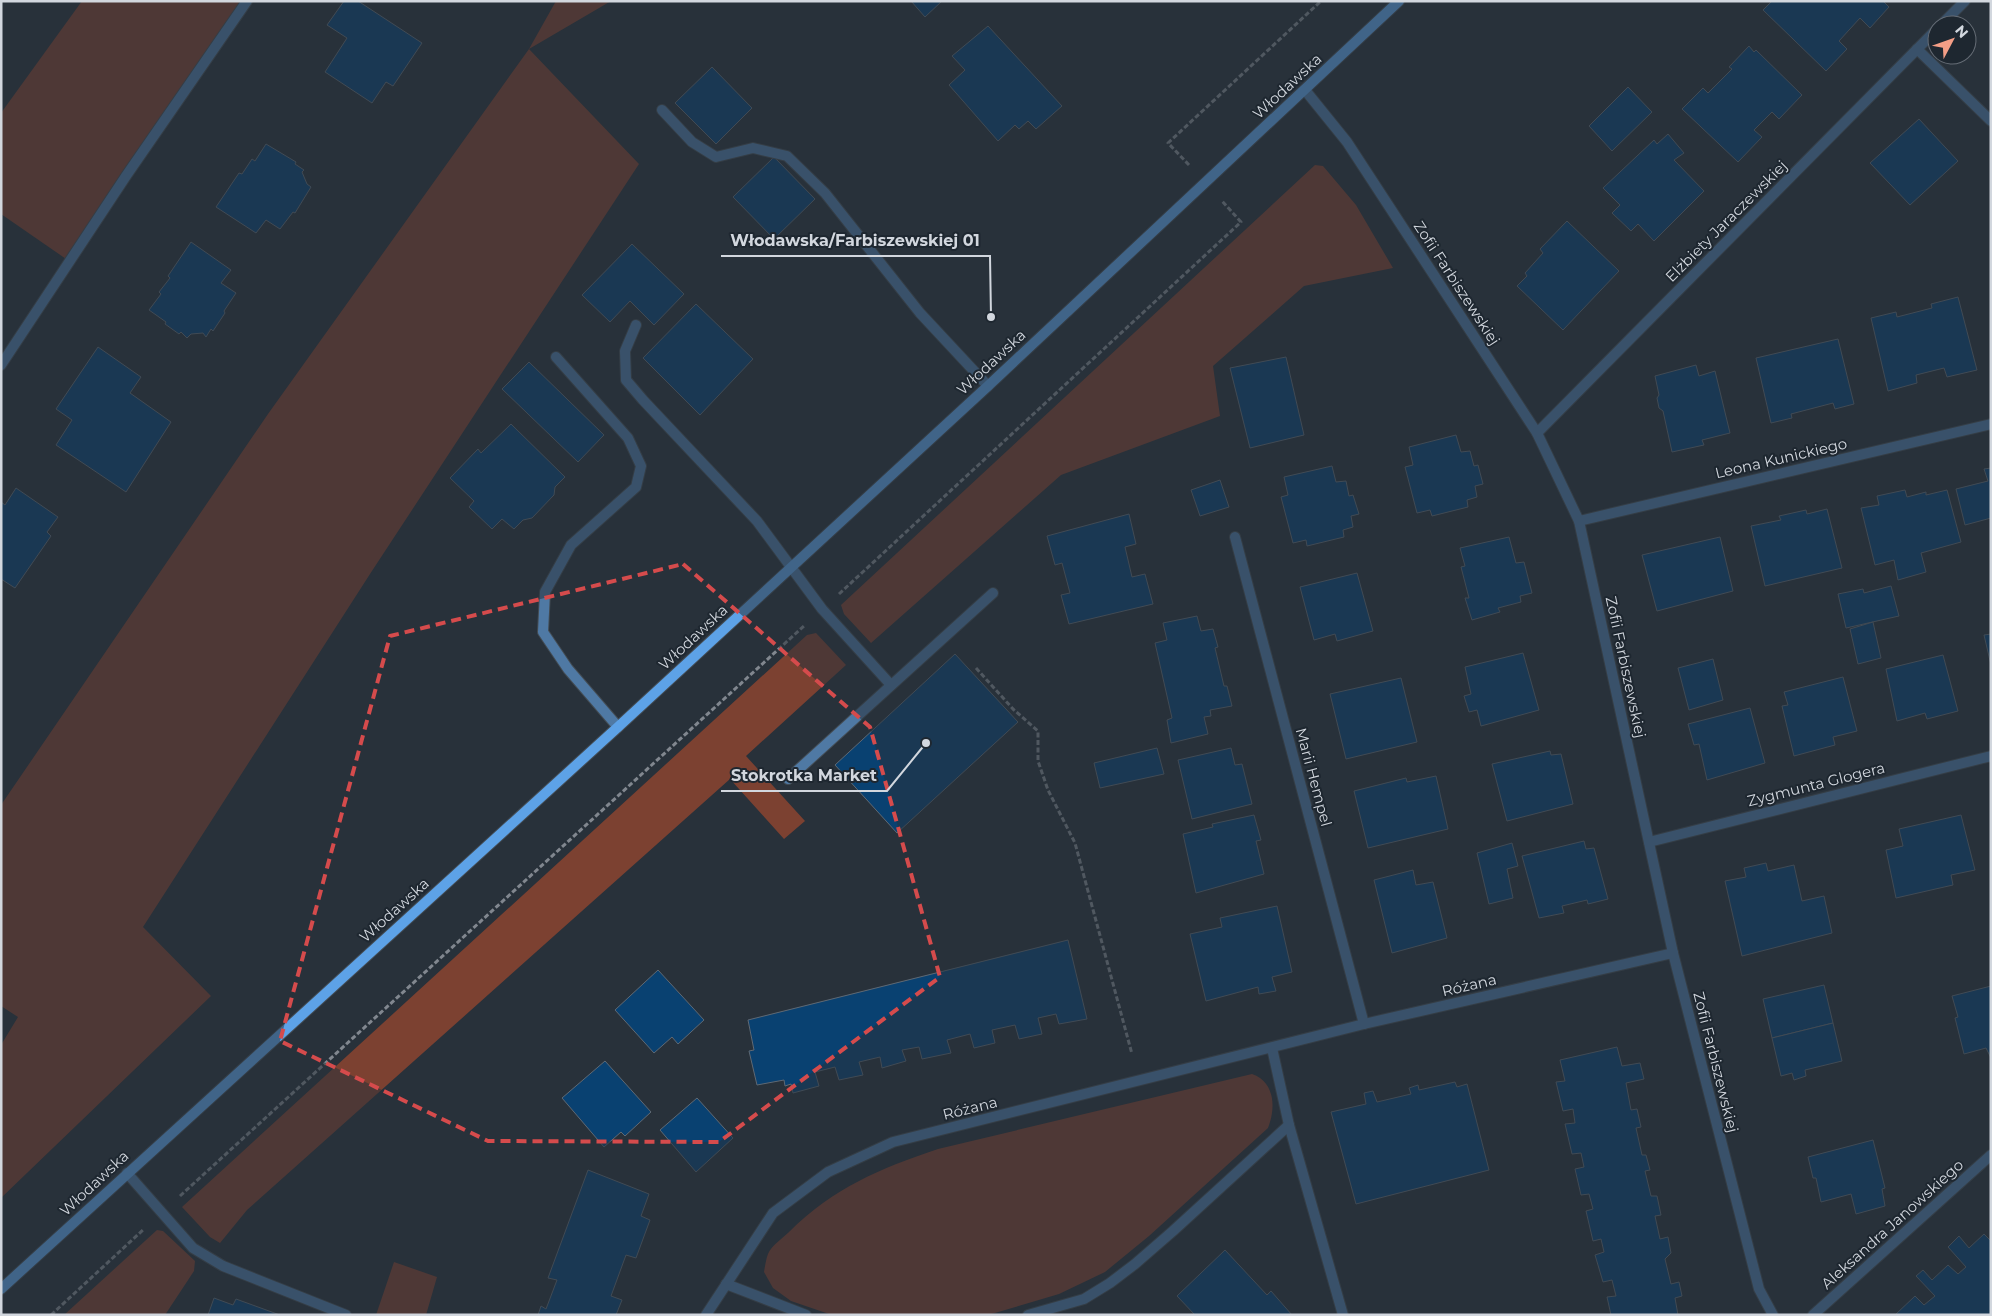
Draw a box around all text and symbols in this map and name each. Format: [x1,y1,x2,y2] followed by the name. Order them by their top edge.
[1927,15,1977,65] north arrow
[1951,21,1972,42] text: N
[1249,49,1325,123] street label: Włodawska
[1661,156,1791,286] street label: Elżbiety Jaraczewskiej
[1410,217,1504,349] street label: Zofii Farbiszewskiej
[721,225,990,256] callout: Włodawska/Farbiszewskiej 01
[730,231,980,250] text: Włodawska/Farbiszewskiej 01
[953,325,1029,399] street label: Włodawska
[1713,434,1849,482] street label: Leona Kunickiego
[1602,594,1650,740] street label: Zofii Farbiszewskiej
[655,600,731,674] street label: Włodawska
[1292,726,1336,828] street label: Marii Hempel
[1745,758,1887,810] street label: Zygmunta Glogera
[721,760,887,791] callout: Stokrotka Market
[731,766,877,785] text: Stokrotka Market
[355,874,433,946] street label: Włodawska
[1440,969,1498,1001] street label: Różana
[1689,990,1743,1134] street label: Zofii Farbiszewskiej
[941,1092,999,1124] street label: Różana
[56,1146,132,1220] street label: Włodawska
[1817,1155,1967,1293] street label: Aleksandra Janowskiego

